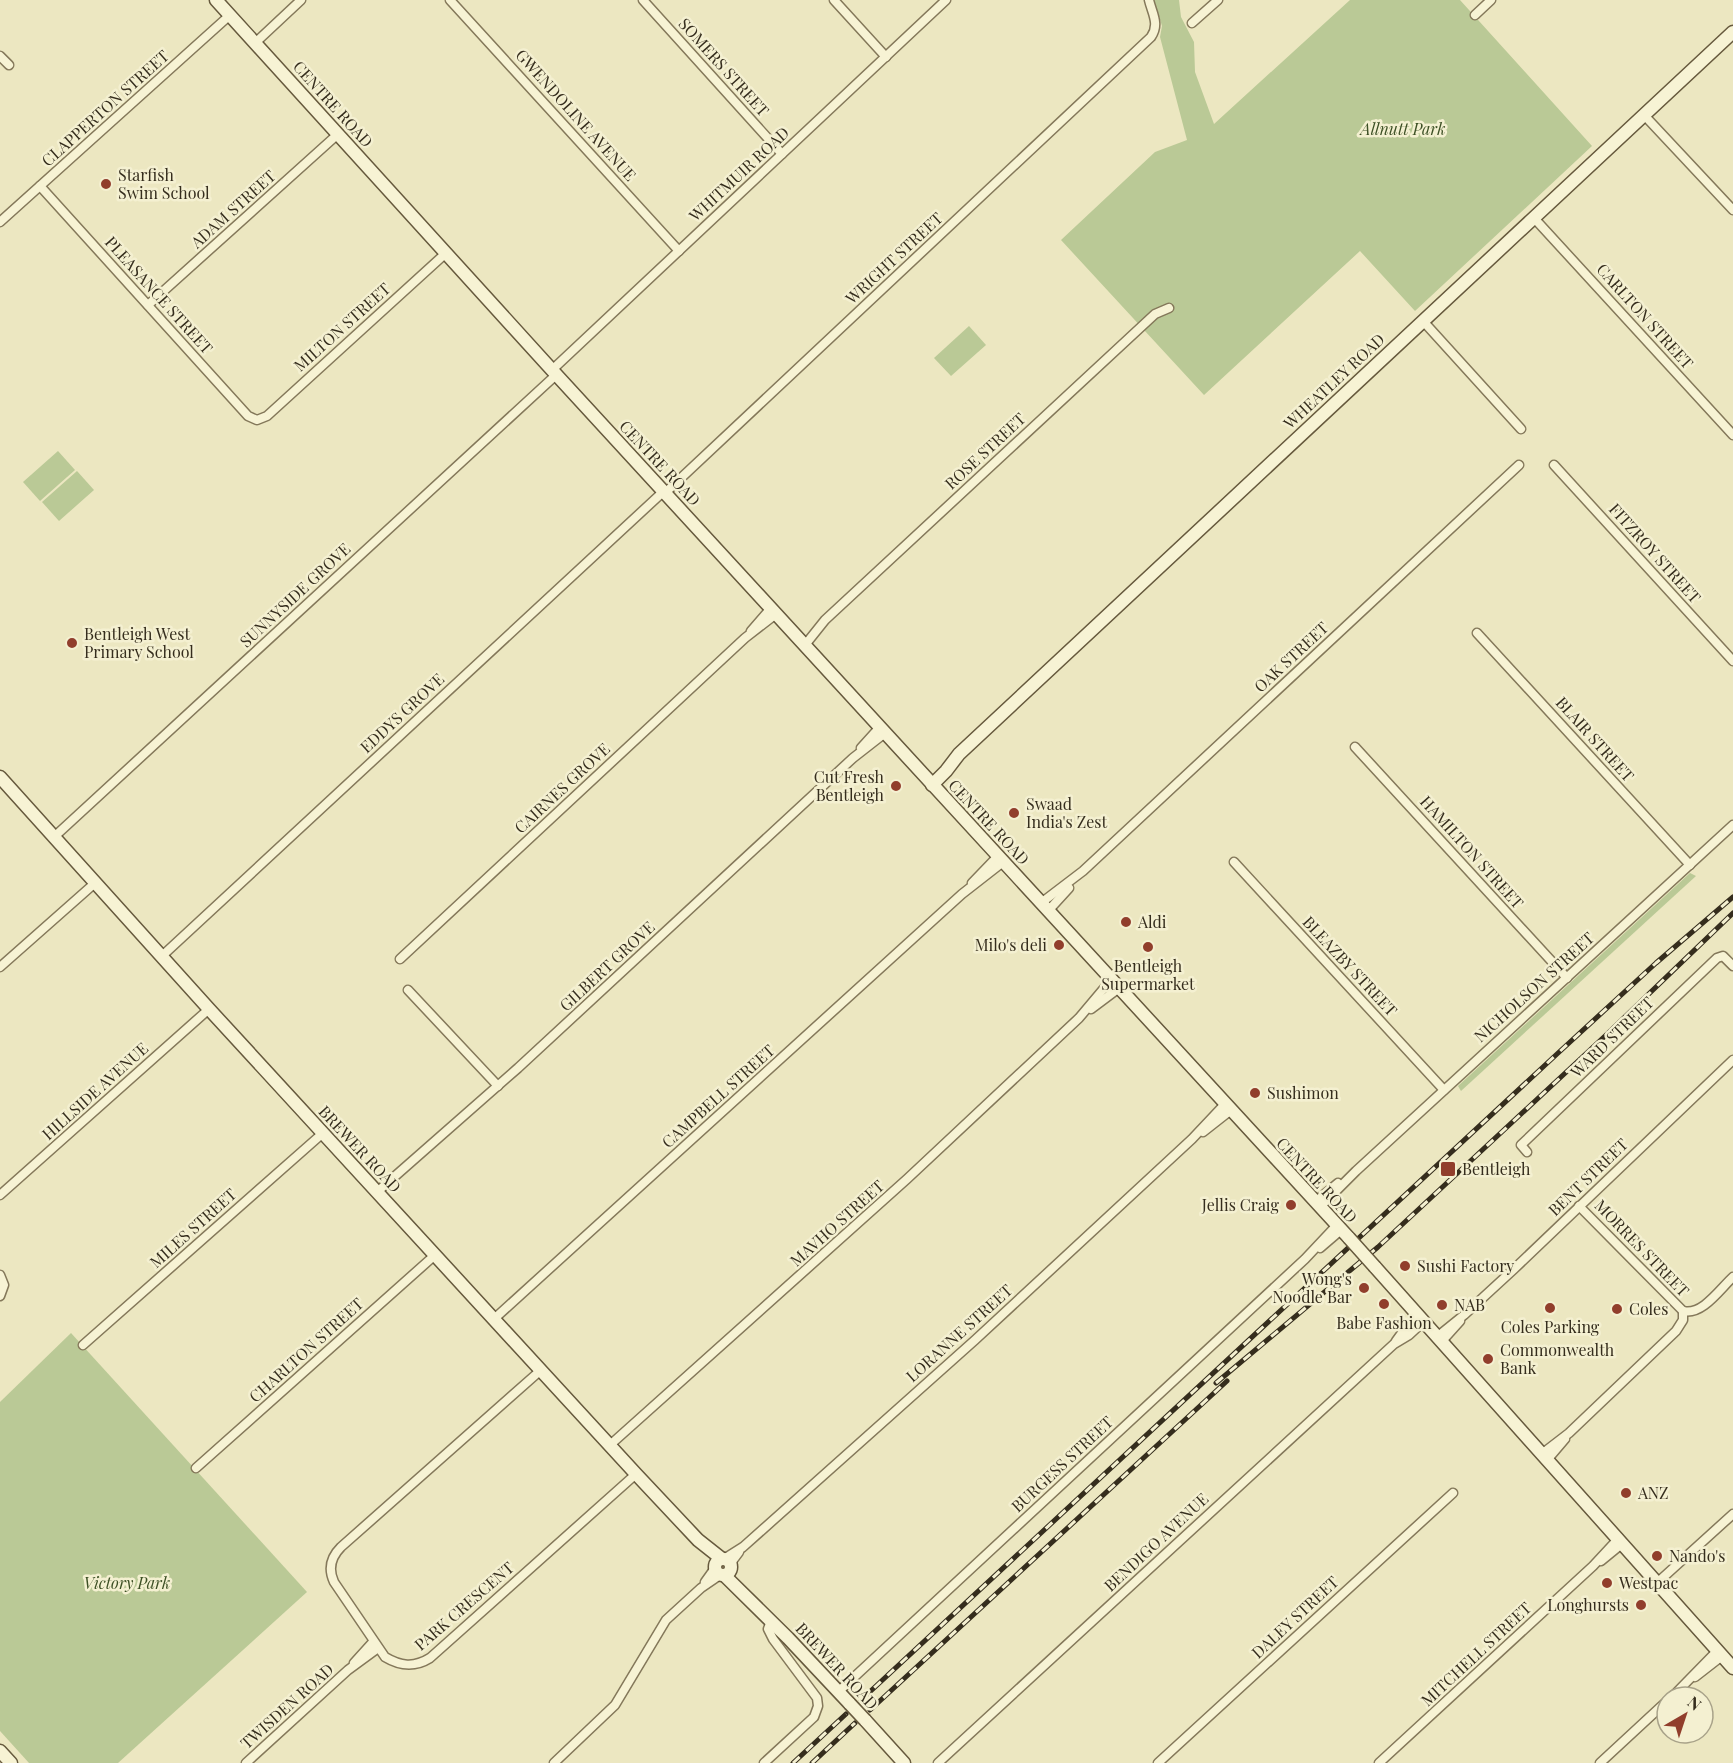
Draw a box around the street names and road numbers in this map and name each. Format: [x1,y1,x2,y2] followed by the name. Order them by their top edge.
[675,13,774,120] street label: SOMERS STREET
[512,44,641,185] street label: GWENDOLINE AVENUE
[37,45,173,170] street label: CLAPPERTON STREET
[289,56,378,151] street label: CENTRE ROAD
[683,122,793,226] street label: WHITMUIR ROAD
[185,165,280,253] street label: ADAM STREET
[840,207,947,309] street label: WRIGHT STREET
[101,231,218,358] street label: PLEASANCE STREET
[1592,259,1698,373] street label: CARLTON STREET
[289,278,394,376] street label: MILTON STREET
[1278,328,1389,434] street label: WHEATLEY ROAD
[940,408,1030,493] street label: ROSE STREET
[615,415,705,510] street label: CENTRE ROAD
[1605,498,1706,607] street label: FITZROY STREET
[235,538,354,651] street label: SUNNYSIDE GROVE
[1249,617,1332,696] street label: OAK STREET
[355,668,448,757] street label: EDDYS GROVE
[1552,692,1639,785] street label: BLAIR STREET
[509,738,614,837] street label: CAIRNES GROVE
[944,774,1034,869] street label: CENTRE ROAD
[1416,791,1529,913] street label: HAMILTON STREET
[1299,911,1402,1020] street label: BLEAZBY STREET
[555,916,659,1015] street label: GILBERT GROVE
[1469,927,1598,1046] street label: NICHOLSON STREET
[1565,992,1658,1082] street label: WARD STREET
[37,1037,152,1144] street label: HILLSIDE AVENUE
[657,1039,779,1152] street label: CAMPBELL STREET
[315,1101,406,1197] street label: BREWER ROAD
[1272,1132,1362,1227] street label: CENTRE ROAD
[1543,1133,1632,1220] street label: BENT STREET
[785,1175,888,1270] street label: MAVHO STREET
[145,1183,240,1272] street label: MILES STREET
[1591,1195,1694,1301] street label: MORRES STREET
[901,1279,1016,1386] street label: LORANNE STREET
[244,1293,367,1407] street label: CHARLTON STREET
[1006,1411,1117,1516] street label: BURGESS STREET
[1099,1488,1212,1595] street label: BENDIGO AVENUE
[410,1557,518,1655] street label: PARK CRESCENT
[1247,1571,1343,1662] street label: DALEY STREET
[1416,1597,1535,1710] street label: MITCHELL STREET
[792,1618,883,1714] street label: BREWER ROAD
[236,1658,338,1753] street label: TWISDEN ROAD

